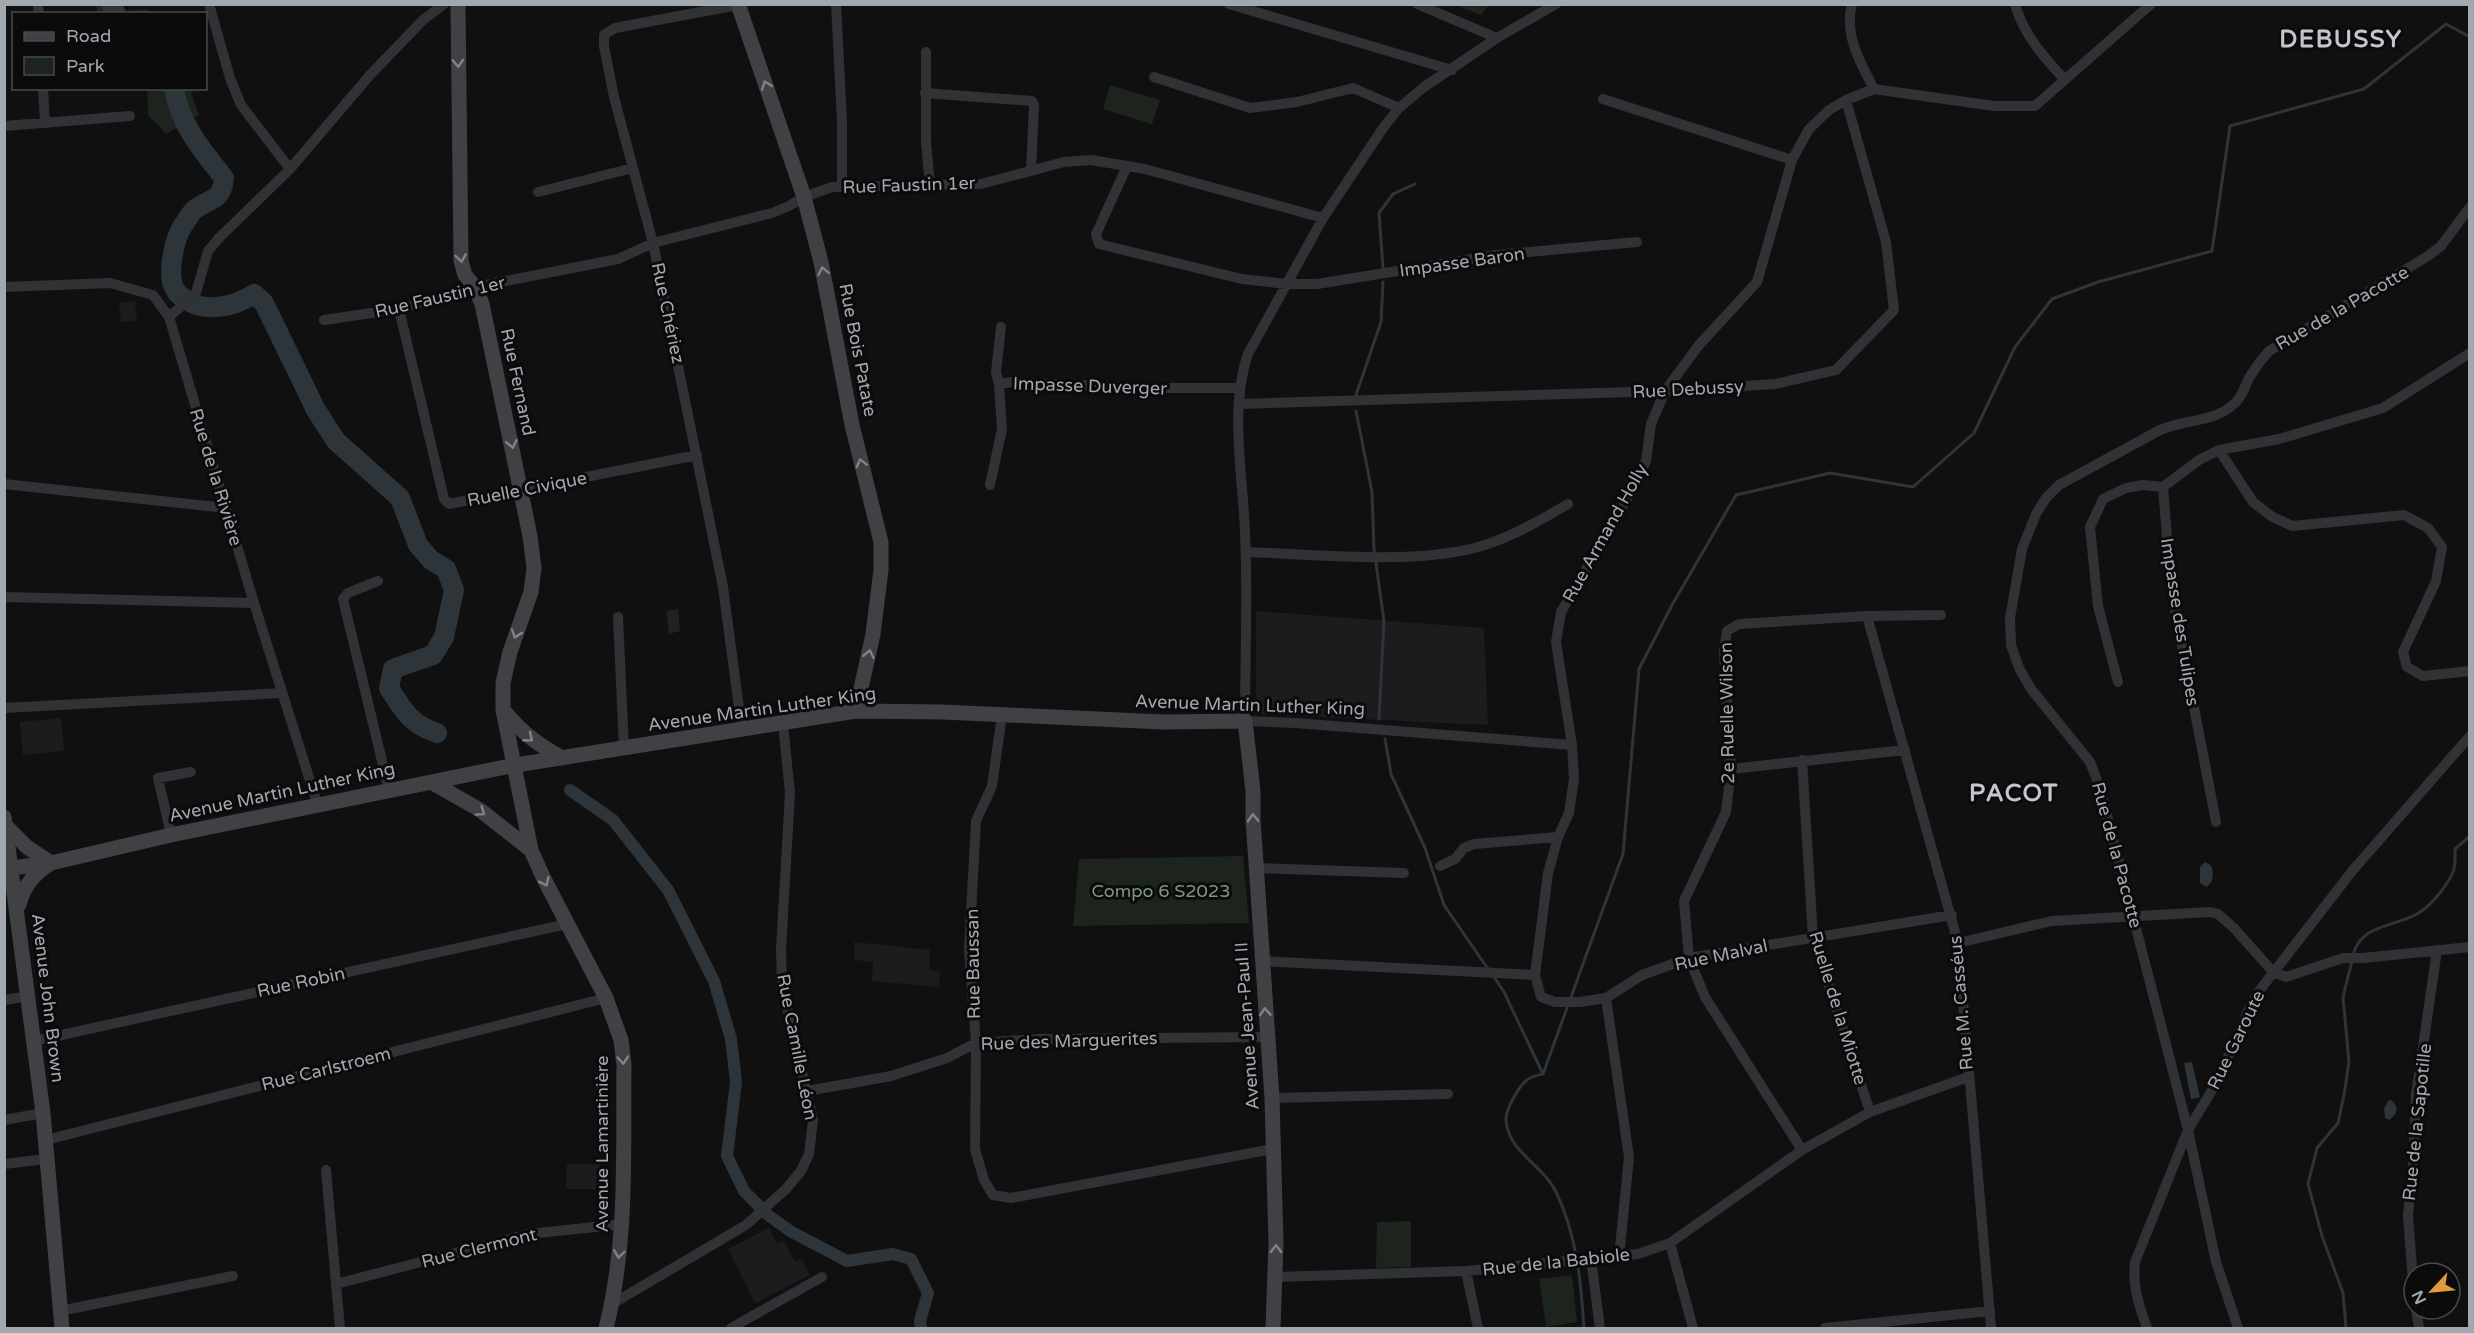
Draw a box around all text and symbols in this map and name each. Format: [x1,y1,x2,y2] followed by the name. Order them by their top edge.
[12,12,207,90] legend
[66,25,111,47] text: Road
[2279,25,2403,54] district label: DEBUSSY
[66,55,105,77] text: Park
[452,58,464,67] one-way arrow
[760,80,773,91] one-way arrow
[842,172,976,198] street label: Rue Faustin 1er
[1398,242,1526,282] street label: Impasse Baron
[455,253,467,262] one-way arrow
[647,260,689,366] street label: Rue Chériez
[2272,261,2412,355] street label: Rue de la Pacotte
[817,267,830,277] one-way arrow
[373,271,507,323] street label: Rue Faustin 1er
[834,282,882,418] street label: Rue Bois Patate
[496,326,540,438] street label: Rue Fernand
[1013,372,1167,400] street label: Impasse Duverger
[1632,375,1744,403] street label: Rue Debussy
[185,406,247,548] street label: Rue de la Rivière
[504,439,517,449] one-way arrow
[856,458,869,468] one-way arrow
[1558,459,1652,606] street label: Rue Armand Holly
[465,467,589,511] street label: Ruelle Civique
[2156,536,2204,708] street label: Impasse des Tulipes
[511,629,524,639] one-way arrow
[1715,642,1739,784] street label: 2e Ruelle Wilson
[862,650,875,660] one-way arrow
[646,682,878,736] street label: Avenue Martin Luther King
[1135,690,1365,720] street label: Avenue Martin Luther King
[523,731,534,742] one-way arrow
[167,757,397,827] street label: Avenue Martin Luther King
[1969,779,2059,808] district label: PACOT
[2087,780,2147,930] street label: Rue de la Pacotte
[474,805,485,816] one-way arrow
[1247,813,1259,822] one-way arrow
[538,876,550,887] one-way arrow
[1092,880,1230,902] park label: Compo 6 S2023
[961,909,985,1019] street label: Rue Baussan
[27,912,69,1084] street label: Avenue John Brown
[1804,928,1872,1088] street label: Ruelle de la Miotte
[1672,934,1770,976] street label: Rue Malval
[1944,935,1978,1071] street label: Rue M. Casséus
[1230,941,1264,1111] street label: Avenue Jean-Paul II
[255,962,347,1002] street label: Rue Robin
[772,972,822,1122] street label: Rue Camille Léon
[2202,987,2270,1093] street label: Rue Garoute
[1259,1008,1272,1017] one-way arrow
[980,1027,1158,1055] street label: Rue des Marguerites
[259,1042,393,1096] street label: Rue Carlstroem
[2398,1042,2436,1202] street label: Rue de la Sapotille
[616,1055,629,1064] one-way arrow
[591,1056,613,1232] street label: Avenue Lamartinière
[419,1223,539,1273] street label: Rue Clermont
[1481,1243,1631,1281] street label: Rue de la Babiole
[1270,1245,1282,1254] one-way arrow
[613,1250,626,1259] one-way arrow
[2402,1261,2462,1321] north arrow
[2408,1287,2431,1307] text: N

